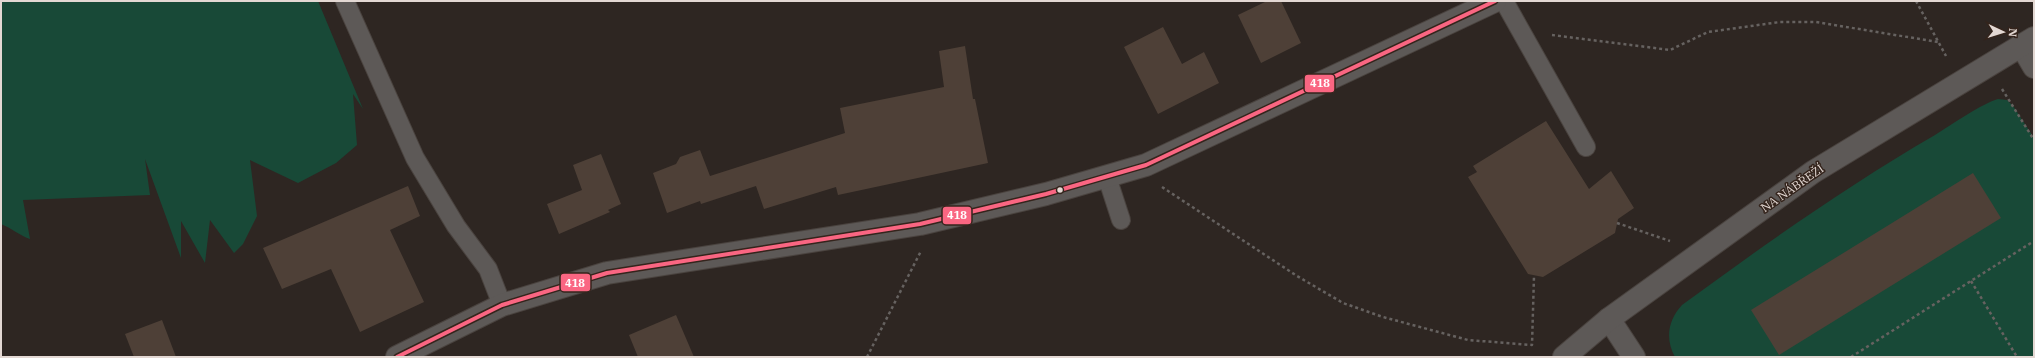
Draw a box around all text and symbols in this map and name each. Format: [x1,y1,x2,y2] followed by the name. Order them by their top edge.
[1983,12,2023,52] north arrow
[2006,28,2020,38] text: N
[1304,74,1335,93] line badge: 418
[1310,76,1330,90] text: 418
[1758,161,1826,215] street label: NA NÁBŘEŽÍ
[1055,185,1065,195] unlabelled marker
[942,206,972,225] line badge: 418
[947,208,967,222] text: 418
[560,273,591,292] line badge: 418
[565,276,585,290] text: 418

